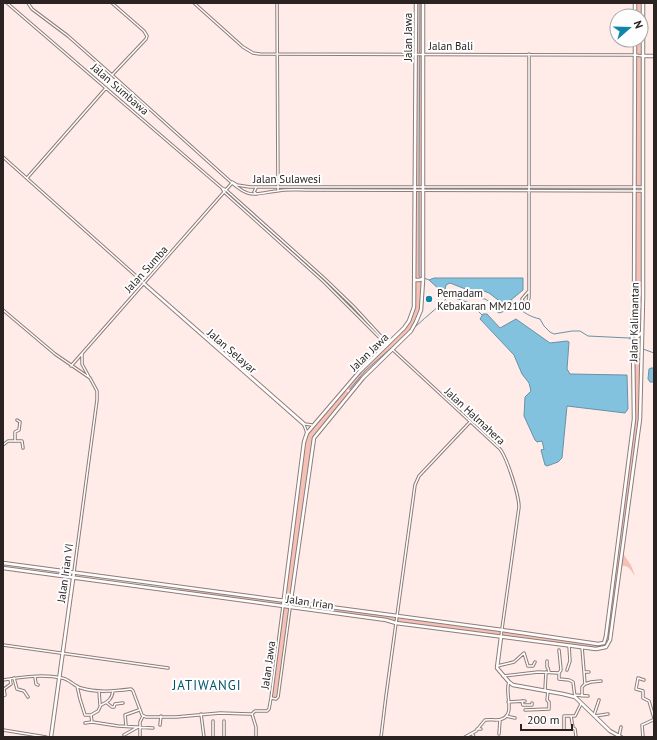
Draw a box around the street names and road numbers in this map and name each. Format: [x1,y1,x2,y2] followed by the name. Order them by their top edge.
[401,13,415,62] street label: Jalan Jawa
[428,39,473,53] street label: Jalan Bali
[88,59,152,118] street label: Jalan Sumbawa
[252,172,321,186] street label: Jalan Sulawesi
[121,243,171,296] street label: Jalan Sumba
[626,282,642,363] street label: Jalan Kalimantan
[204,325,260,376] street label: Jalan Selayar
[346,330,391,375] street label: Jalan Jawa
[441,384,508,448] street label: Jalan Halmahera
[54,542,76,605] street label: Jalan Irian VI
[284,592,335,612] street label: Jalan Irian
[258,640,278,691] street label: Jalan Jawa

